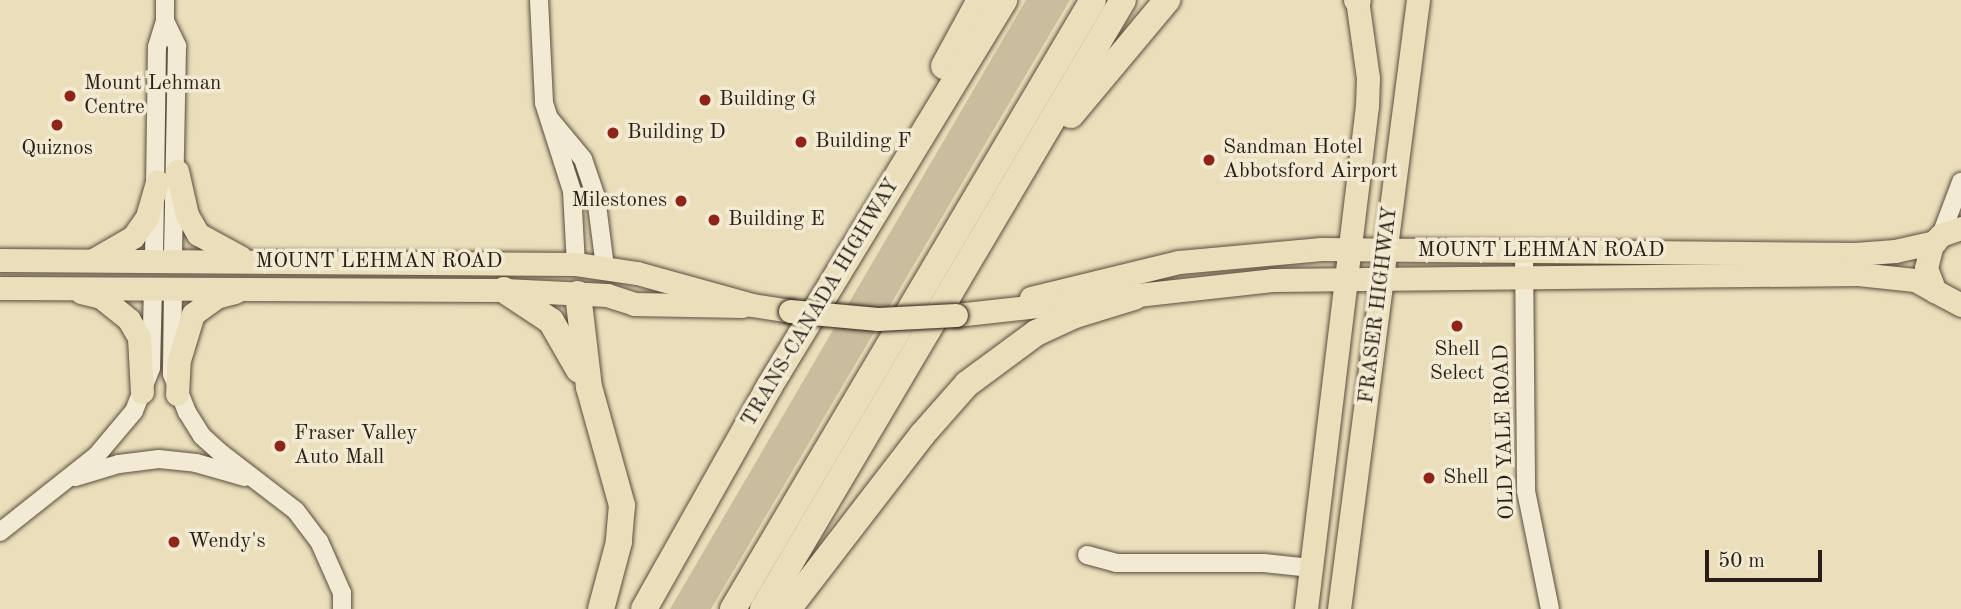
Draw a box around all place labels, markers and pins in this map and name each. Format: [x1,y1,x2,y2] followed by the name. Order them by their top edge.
[84,71,221,121] place label: Mount Lehman Centre
[719,87,816,113] place label: Building G
[62,88,78,104] marker: Mount Lehman Centre
[697,92,713,108] marker: Building G
[49,117,65,133] marker: Quiznos
[627,120,726,146] place label: Building D
[605,125,621,141] marker: Building D
[815,129,911,155] place label: Building F
[793,134,809,150] marker: Building F
[1223,135,1398,185] place label: Sandman Hotel Abbotsford Airport
[21,136,93,162] place label: Quiznos
[1201,152,1217,168] marker: Sandman Hotel Abbotsford Airport
[571,188,667,214] place label: Milestones
[673,193,689,209] marker: Milestones
[728,207,825,233] place label: Building E
[706,212,722,228] marker: Building E
[1449,318,1465,334] marker: Shell Select
[1430,337,1484,387] place label: Shell Select
[294,421,417,471] place label: Fraser Valley Auto Mall
[272,438,288,454] marker: Fraser Valley Auto Mall
[1443,465,1488,491] place label: Shell
[1421,470,1437,486] marker: Shell
[188,529,266,555] place label: Wendy's
[166,534,182,550] marker: Wendy's

